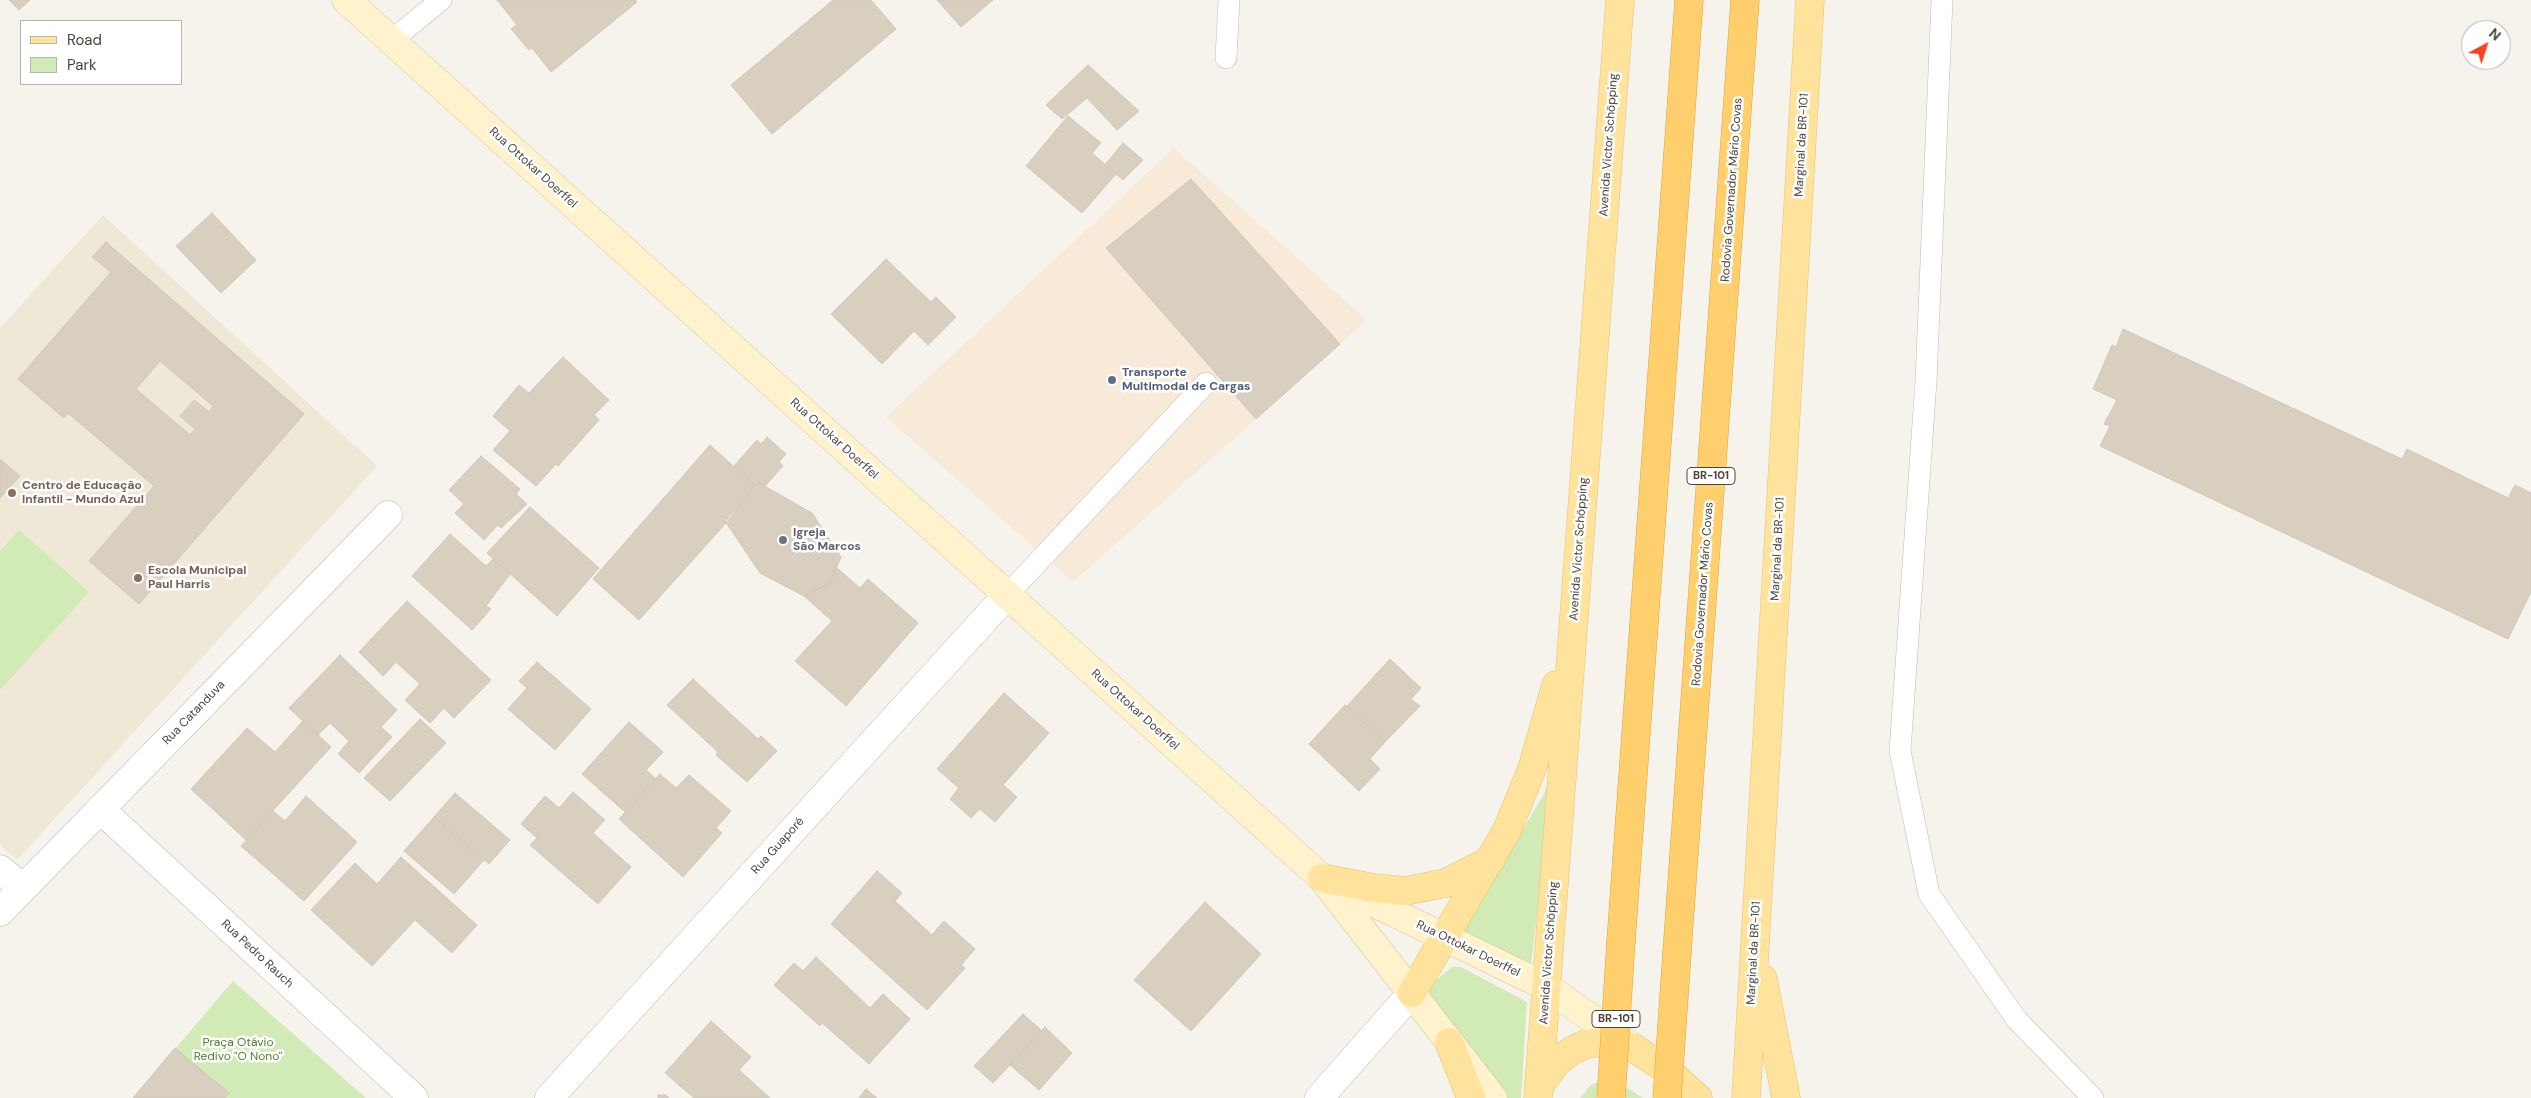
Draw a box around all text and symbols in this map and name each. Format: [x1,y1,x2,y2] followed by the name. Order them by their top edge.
[20,20,182,85] legend
[2461,20,2511,70] north arrow
[2485,24,2505,44] text: N
[67,30,102,50] text: Road
[67,55,97,75] text: Park
[1597,73,1621,217] street label: Avenida Victor Schöpping
[1792,93,1812,197] street label: Marginal da BR-101
[1718,98,1746,282] street label: Rodovia Governador Mário Covas
[486,125,580,211] street label: Rua Ottokar Doerffel
[1122,366,1250,394] place label: Transporte Multimodal de Cargas
[1106,374,1118,386] marker: Transporte Multimodal de Cargas
[787,396,881,482] street label: Rua Ottokar Doerffel
[1687,468,1735,484] road number: BR-101
[1567,477,1591,621] street label: Avenida Victor Schöpping
[22,479,144,507] place label: Centro de Educação Infantil - Mundo Azul
[6,487,18,499] marker: Centro de Educação Infantil - Mundo Azul
[1768,497,1788,601] street label: Marginal da BR-101
[1689,502,1717,686] street label: Rodovia Governador Mário Covas
[793,526,861,554] place label: Igreja São Marcos
[777,534,789,546] marker: Igreja São Marcos
[148,564,246,592] place label: Escola Municipal Paul Harris
[132,572,144,584] marker: Escola Municipal Paul Harris
[1088,667,1182,753] street label: Rua Ottokar Doerffel
[160,678,228,748] street label: Rua Catanduva
[749,814,807,878] street label: Rua Guaporé
[1537,881,1561,1025] street label: Avenida Victor Schöpping
[1744,901,1764,1005] street label: Marginal da BR-101
[218,917,296,991] street label: Rua Pedro Rauch
[1414,918,1522,980] street label: Rua Ottokar Doerffel
[1592,1011,1640,1028] road number: BR-101
[194,1036,282,1064] park label: Praça Otávio Redivo "O Nono"

